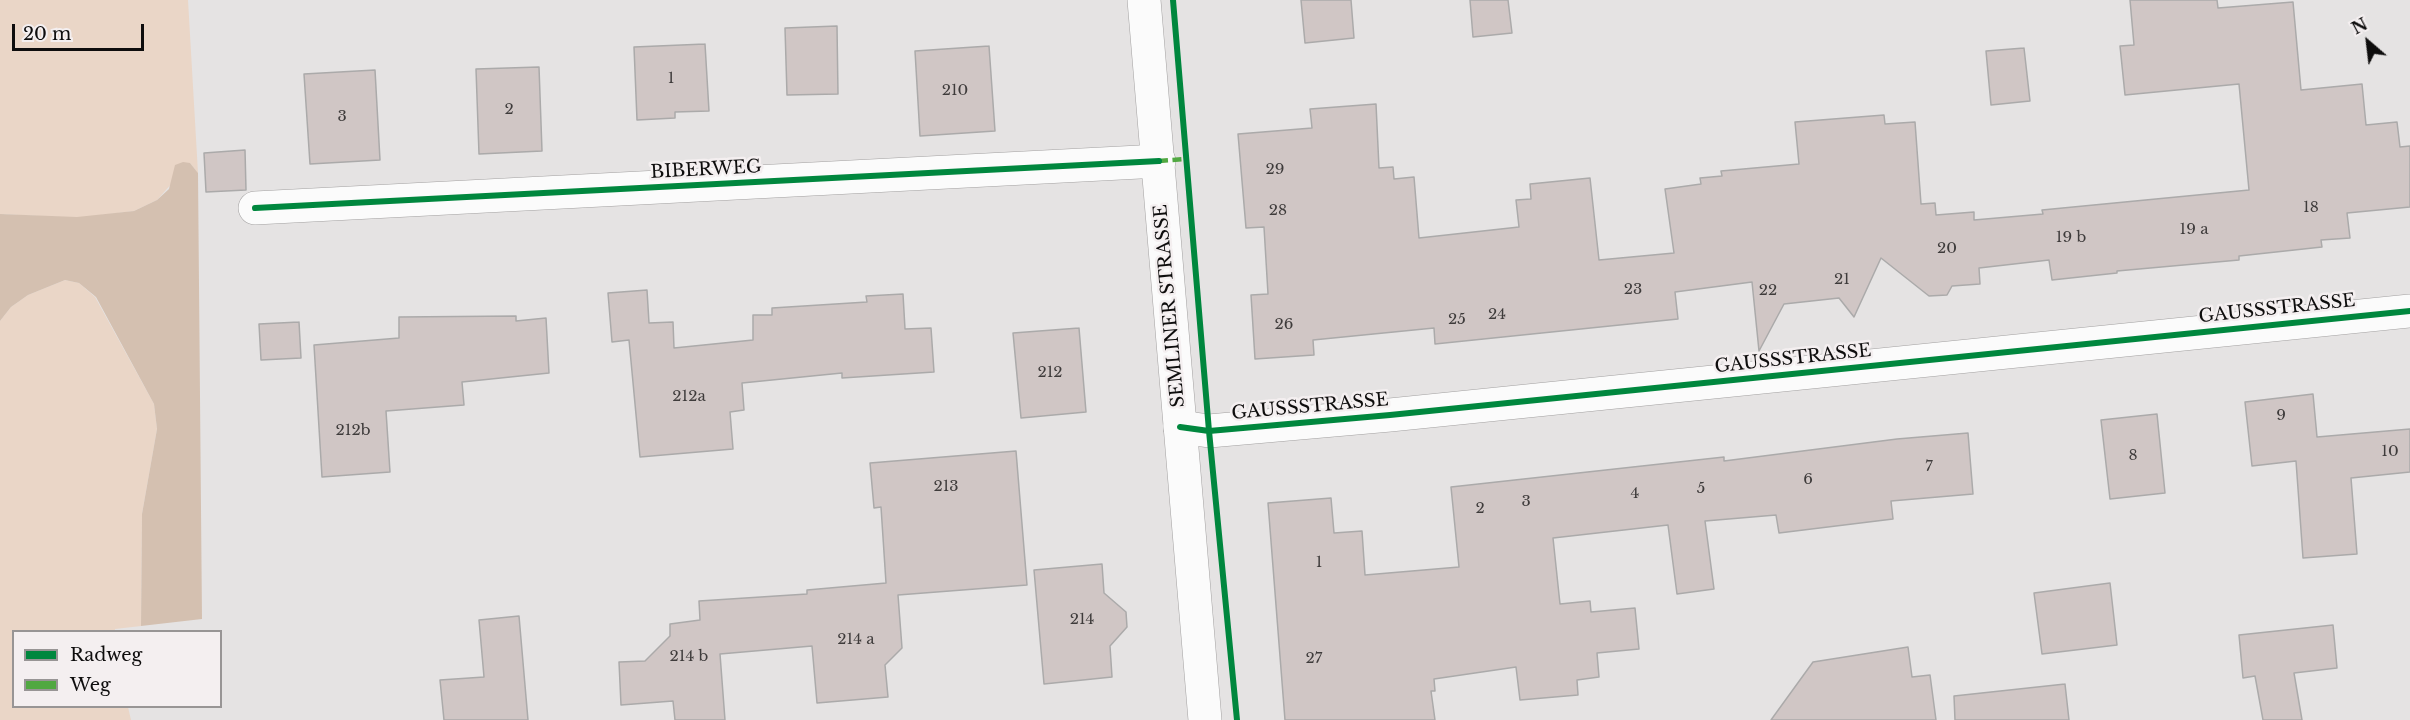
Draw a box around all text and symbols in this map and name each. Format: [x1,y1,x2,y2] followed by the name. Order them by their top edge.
[15,12,147,50] scale bar
[2338,12,2398,72] north arrow
[2348,14,2371,38] text: N
[23,23,71,45] text: 20 m
[668,70,674,88] house number: 1
[942,82,968,100] house number: 210
[504,101,514,119] house number: 2
[337,108,347,126] house number: 3
[650,156,762,184] street label: BIBERWEG
[1266,161,1284,179] house number: 29
[2303,199,2319,217] house number: 18
[1269,202,1287,220] house number: 28
[1150,204,1190,408] street label: SEMLINER STRASSE
[2180,221,2208,239] house number: 19 a
[2056,229,2086,247] house number: 19 b
[1937,240,1957,258] house number: 20
[1834,271,1850,289] house number: 21
[1624,281,1642,299] house number: 23
[1759,282,1777,300] house number: 22
[2198,290,2356,328] street label: GAUSSSTRASSE
[1488,306,1506,324] house number: 24
[1448,311,1466,329] house number: 25
[1275,316,1293,334] house number: 26
[1714,340,1872,378] street label: GAUSSSTRASSE
[1037,364,1063,382] house number: 212
[672,388,706,406] house number: 212a
[1231,389,1389,425] street label: GAUSSSTRASSE
[2276,407,2286,425] house number: 9
[336,422,370,440] house number: 212b
[2381,443,2399,461] house number: 10
[2128,447,2138,465] house number: 8
[1925,458,1933,476] house number: 7
[1803,471,1813,489] house number: 6
[933,478,959,496] house number: 213
[1697,480,1705,498] house number: 5
[1631,485,1639,503] house number: 4
[1521,493,1531,511] house number: 3
[1475,500,1485,518] house number: 2
[1316,554,1322,572] house number: 1
[1070,611,1094,629] house number: 214
[12,630,222,708] legend
[837,631,875,649] house number: 214 a
[70,644,142,666] text: Radweg
[670,648,708,666] house number: 214 b
[1306,650,1322,668] house number: 27
[70,674,111,696] text: Weg

